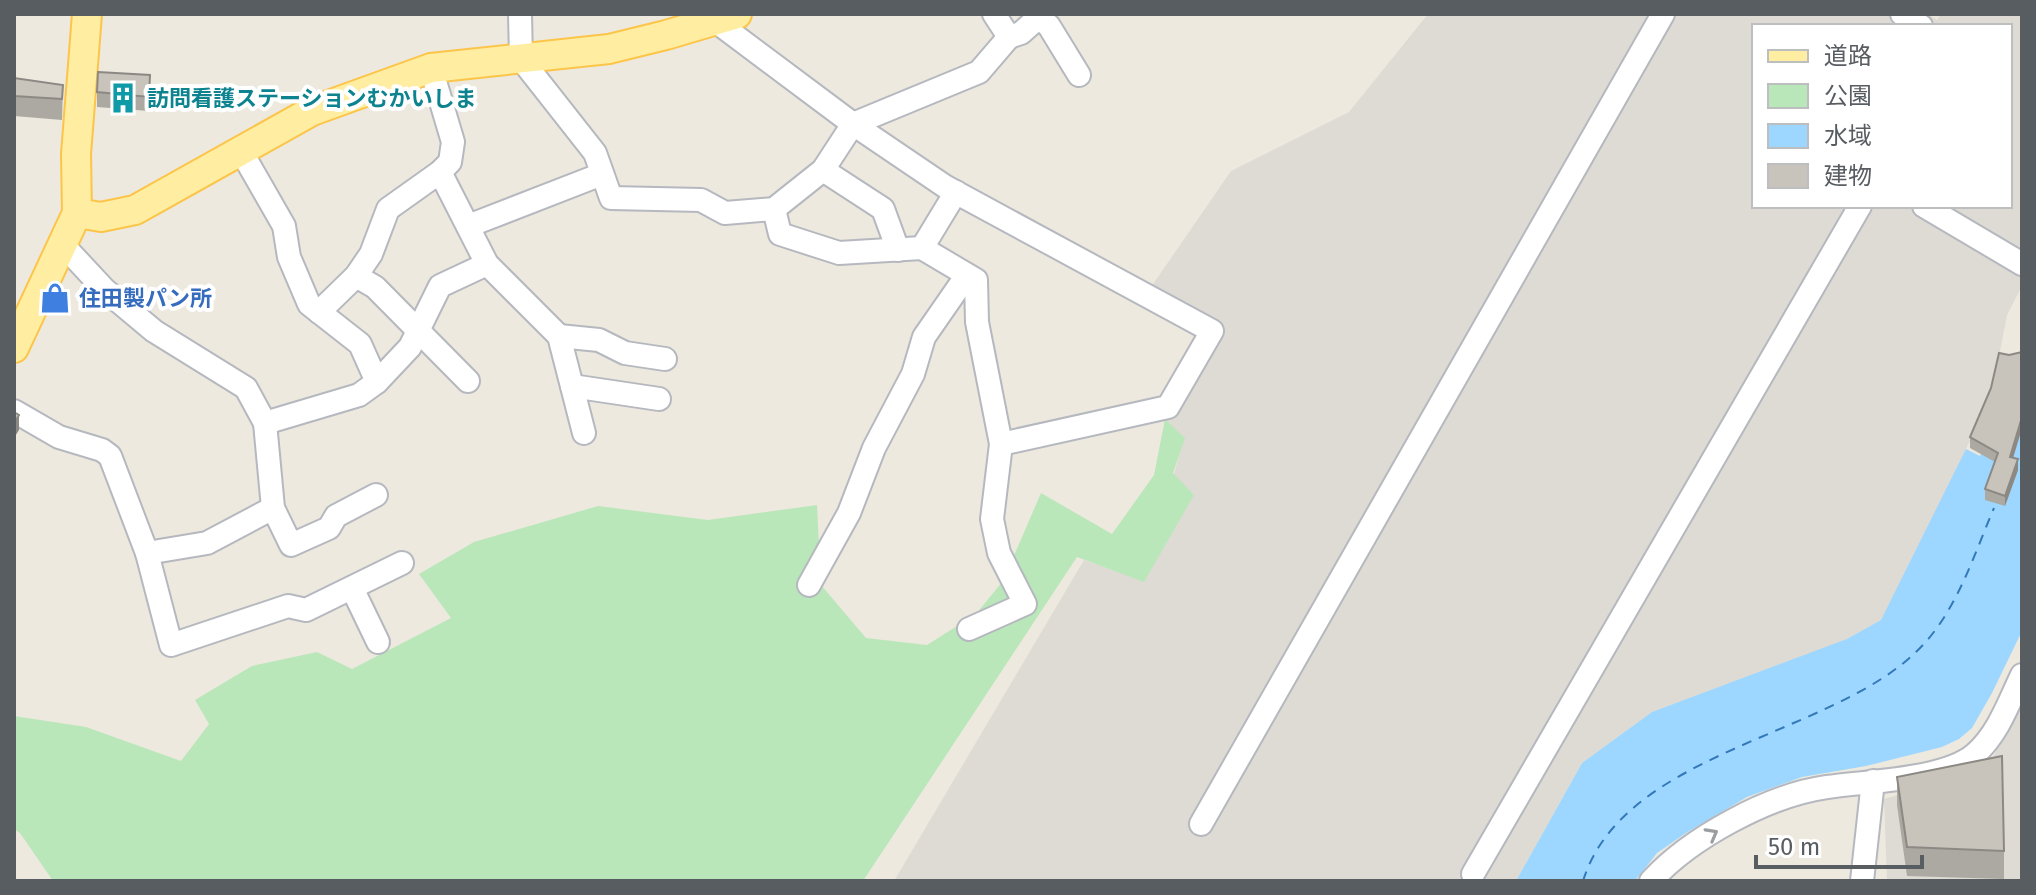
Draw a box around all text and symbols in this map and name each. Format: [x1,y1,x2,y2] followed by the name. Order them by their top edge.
[1752,24,2012,208] legend
[1824,42,1872,70] text: 道路
[106,81,140,115] building icon: 訪問看護ステーションむかいしま
[1824,82,1872,110] text: 公園
[147,85,477,112] place label: 訪問看護ステーションむかいしま
[1824,122,1872,150] text: 水域
[1824,162,1872,190] text: 建物
[38,281,72,315] shop icon: 住田製パン所
[79,285,212,312] place label: 住田製パン所
[1756,819,1922,869] scale bar
[1704,828,1718,843] one-way arrow
[1768,833,1820,861] text: 50 m

